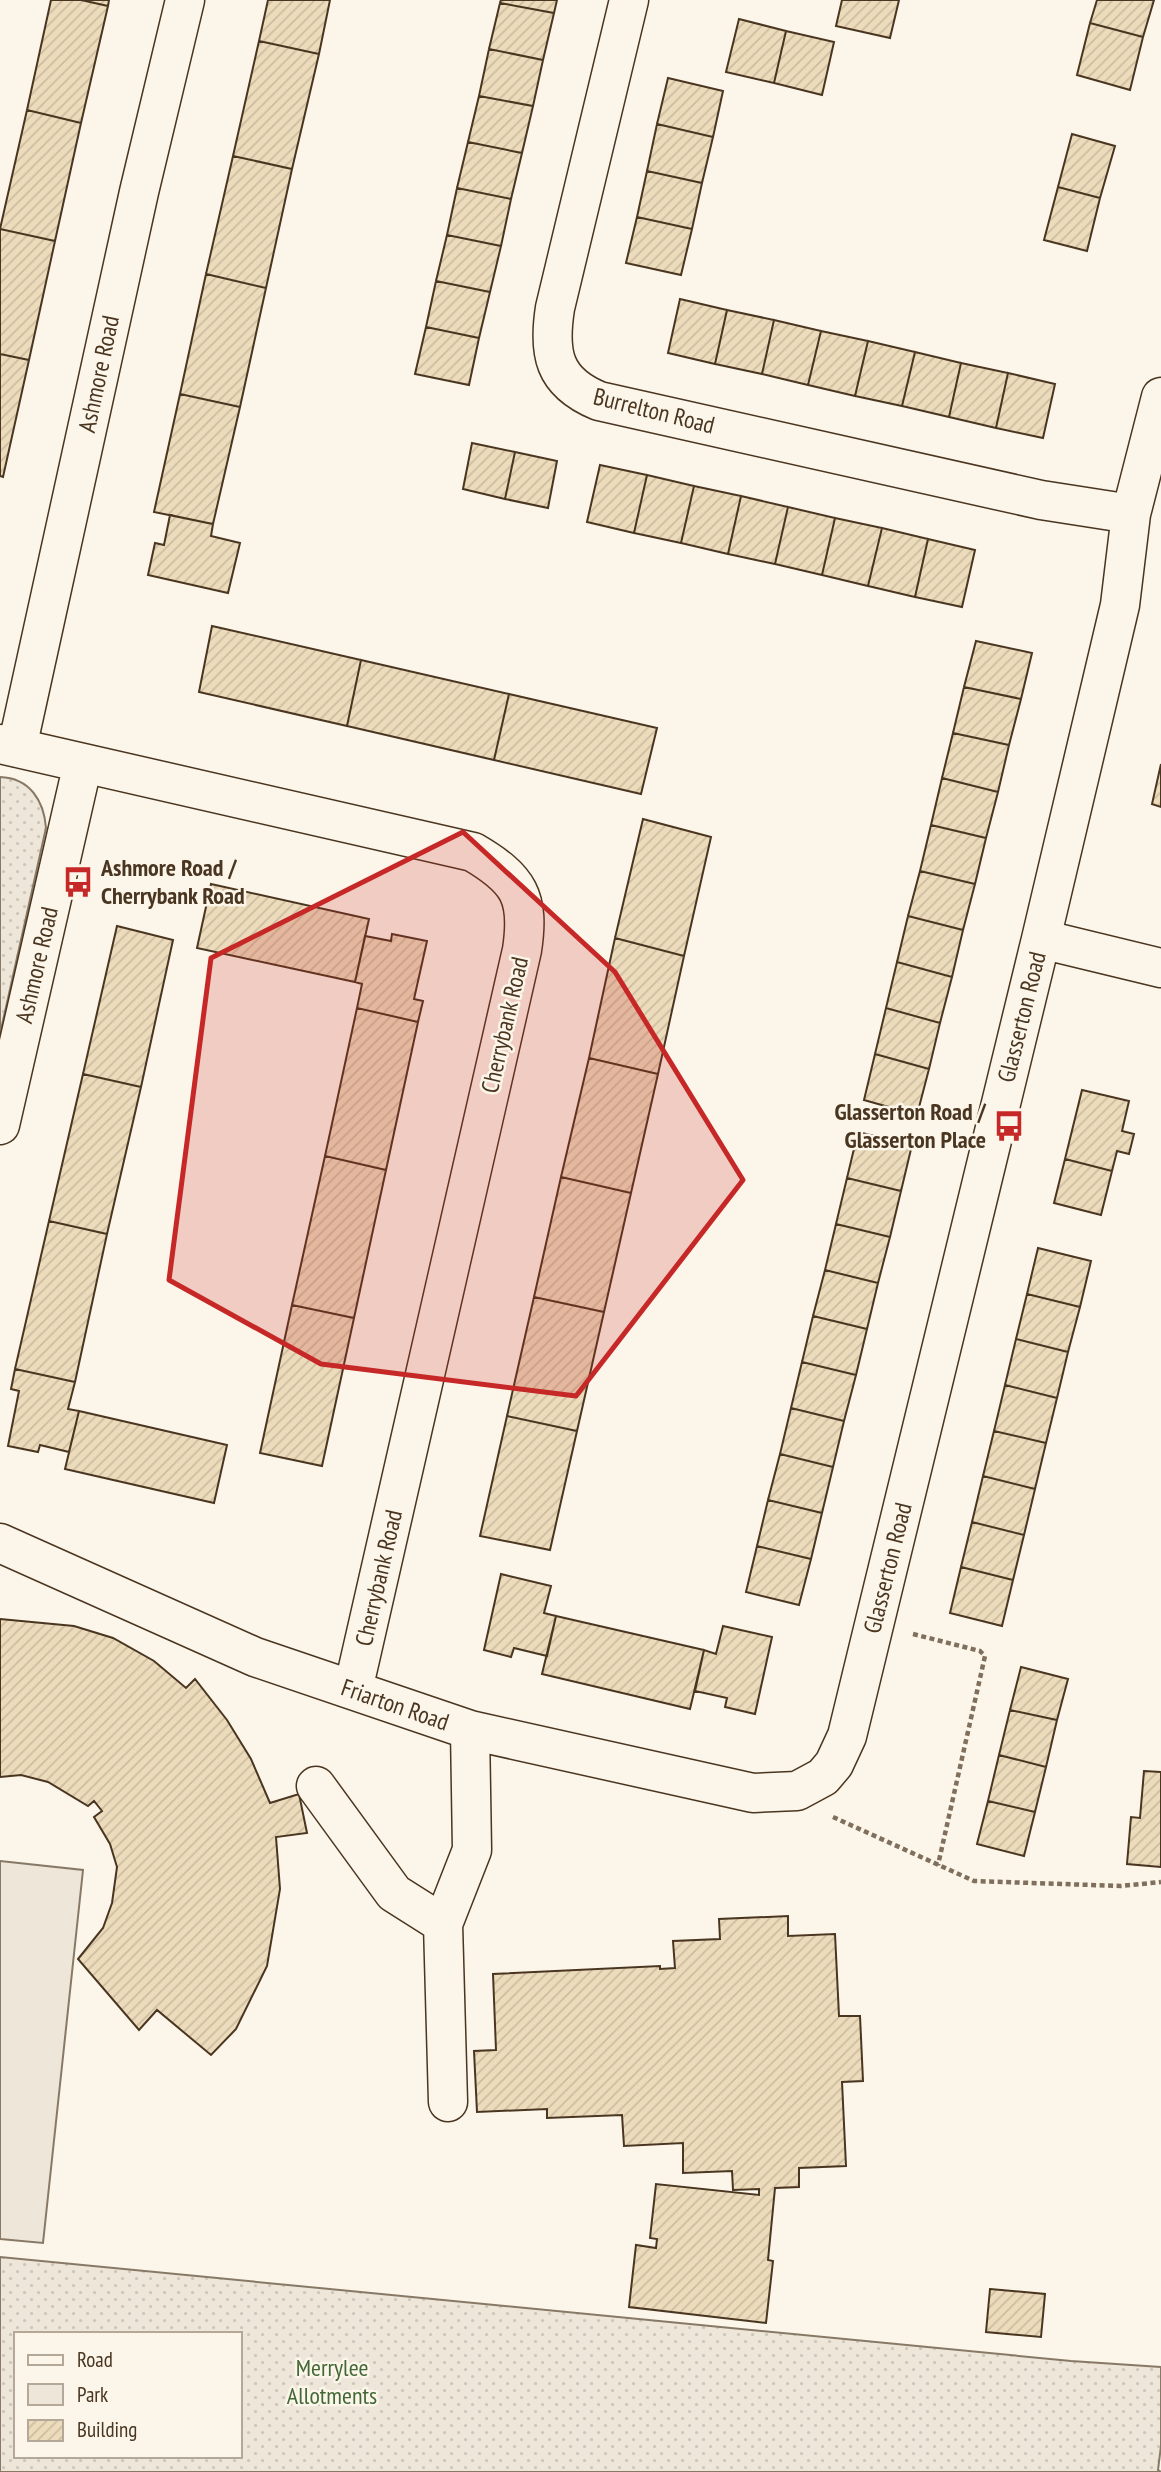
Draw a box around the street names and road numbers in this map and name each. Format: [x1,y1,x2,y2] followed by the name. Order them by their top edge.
[71,313,126,435] street label: Ashmore Road
[590,381,718,441] street label: Burrelton Road
[8,904,65,1026] street label: Ashmore Road
[990,948,1053,1085] street label: Glasserton Road
[474,954,535,1096] street label: Cherrybank Road
[856,1499,919,1636] street label: Glasserton Road
[348,1507,409,1649] street label: Cherrybank Road
[337,1672,453,1737] street label: Friarton Road

